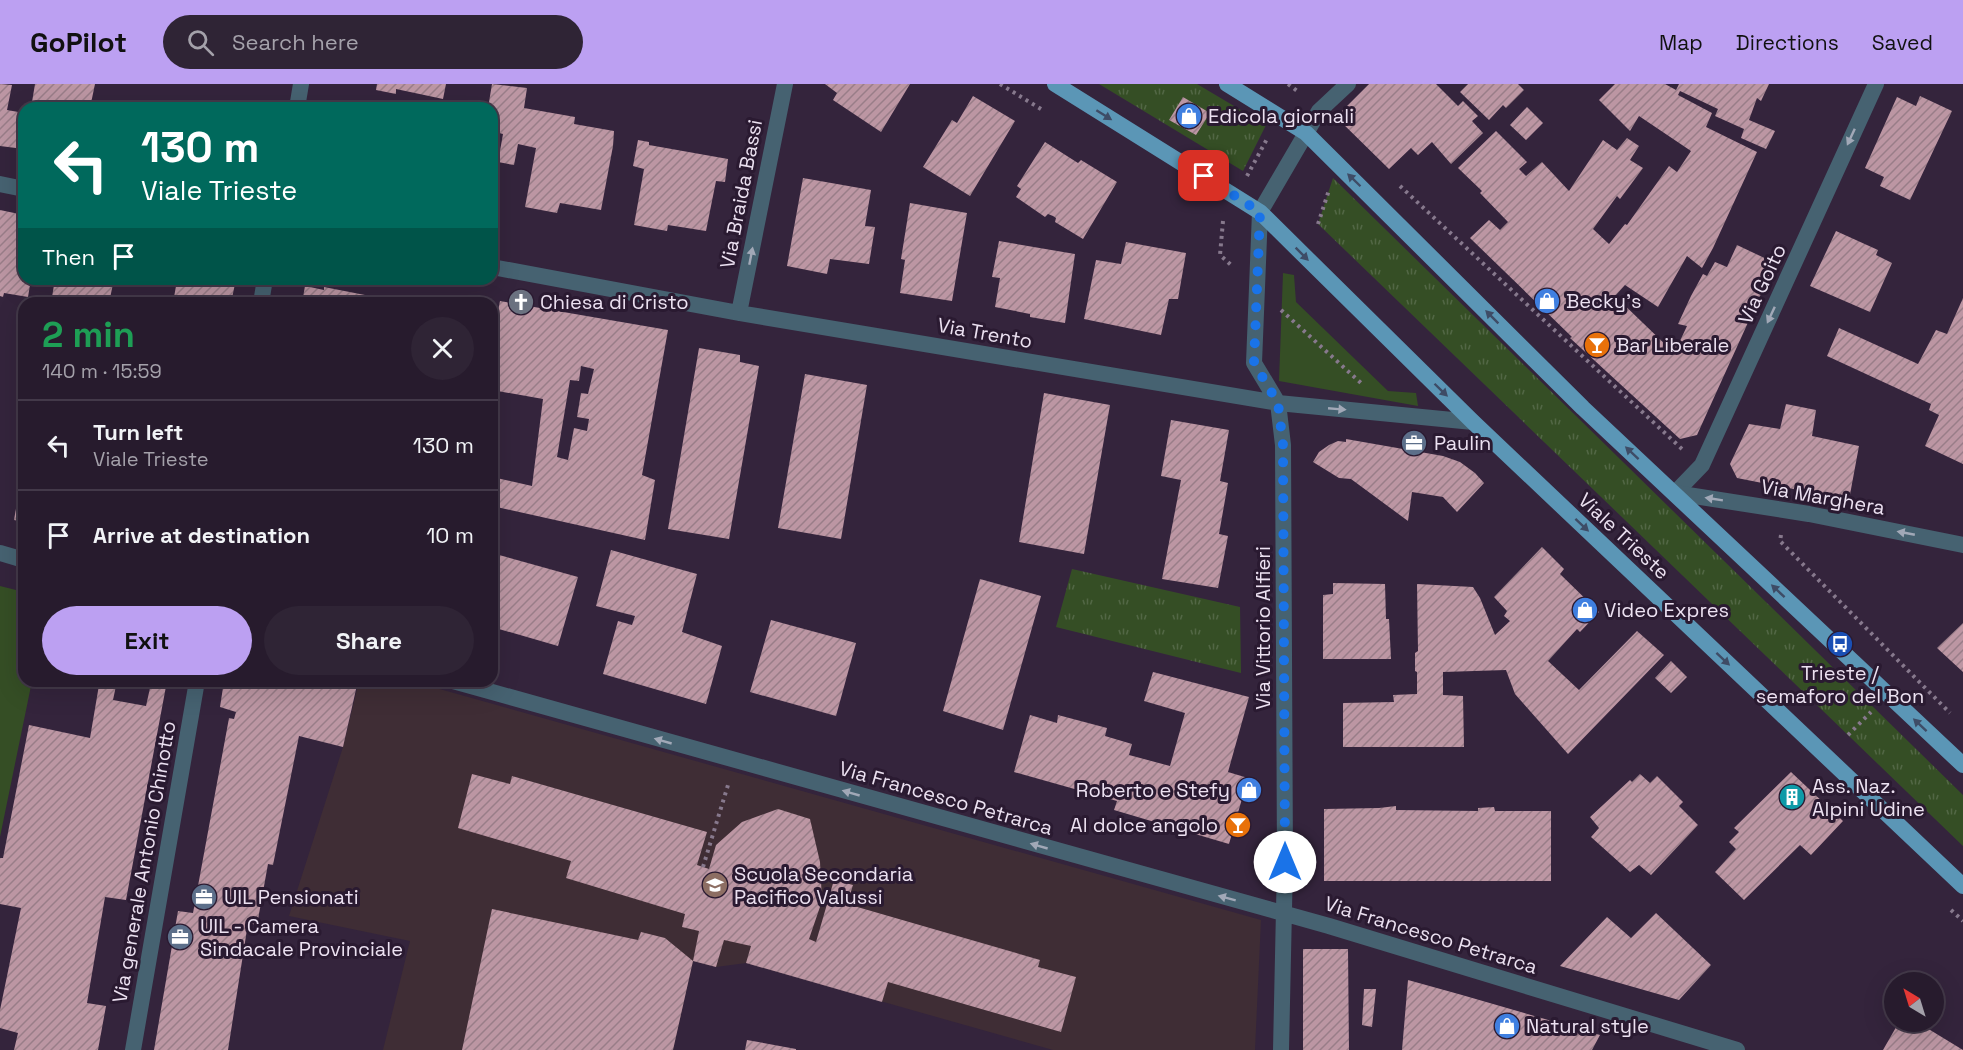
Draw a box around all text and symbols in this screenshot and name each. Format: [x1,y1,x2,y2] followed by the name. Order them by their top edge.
[163,15,583,69] search box
[30,24,127,60] text: GoPilot
[184,26,217,59] icon: search
[232,28,359,56] text: Search here
[1659,29,1703,56] text: Map
[1736,29,1839,56] text: Directions
[1872,29,1933,56] text: Saved
[1174,101,1204,131] shop icon: Edicola giornali
[1208,103,1354,129] place label: Edicola giornali
[1096,109,1112,120] one-way arrow
[714,117,768,271] street label: Via Braida Bassi
[141,121,259,174] text: 130 m
[42,126,120,204] icon: left
[1847,129,1856,146] one-way arrow
[1178,150,1229,201] pin
[1187,159,1220,192] icon: arrive
[141,173,297,208] text: Viale Trieste
[1346,173,1361,187] one-way arrow
[107,240,140,273] icon: arrive
[1732,240,1792,328] street label: Via Goito
[42,243,95,271] text: Then
[747,246,756,265] one-way arrow
[1294,246,1308,260] one-way arrow
[1532,286,1562,316] shop icon: Becky's
[506,287,536,317] church icon: Chiesa di Cristo
[1566,288,1642,314] place label: Becky's
[540,289,689,315] place label: Chiesa di Cristo
[1766,306,1775,323] one-way arrow
[1486,311,1500,325] one-way arrow
[42,312,135,358] text: 2 min
[936,312,1034,354] street label: Via Trento
[411,317,474,380] button: close
[1582,330,1612,360] bar icon: Bar Liberale
[1616,332,1729,358] place label: Bar Liberale
[42,358,162,384] text: 140 m · 15:59
[1433,383,1447,397] one-way arrow
[1327,404,1346,414] one-way arrow
[93,418,183,446] text: Turn left
[1399,428,1429,458] office icon: Paulin
[42,429,75,462] icon: left
[1434,430,1491,456] place label: Paulin
[413,431,474,459] text: 130 m
[93,446,209,472] text: Viale Trieste
[1625,447,1640,460] one-way arrow
[1759,473,1887,521] street label: Via Marghera
[1573,487,1675,585] street label: Viale Trieste
[1704,495,1723,504] one-way arrow
[1574,518,1589,532] one-way arrow
[42,519,75,552] icon: arrive
[93,521,310,549] text: Arrive at destination
[426,521,474,549] text: 10 m
[1896,528,1915,537] one-way arrow
[1250,546,1276,710] street label: Via Vittorio Alfieri
[1771,584,1786,598] one-way arrow
[1570,595,1600,625] shop icon: Video Expres
[1604,597,1729,623] place label: Video Expres
[42,606,252,675] button: Exit
[264,606,474,675] button: Share
[1825,629,1855,659] bus stop icon: Trieste / semaforo del Bon
[1716,652,1731,666] one-way arrow
[1756,660,1924,709] place label: Trieste / semaforo del Bon
[1914,718,1928,732] one-way arrow
[106,719,182,1005] street label: Via generale Antonio Chinotto
[654,736,672,745] one-way arrow
[836,755,1056,841] street label: Via Francesco Petrarca
[1812,773,1925,822] place label: Ass. Naz. Alpini Udine
[1234,775,1264,805] shop icon: Roberto e Stefy
[1076,777,1230,803] place label: Roberto e Stefy
[1777,782,1807,812] building icon: Ass. Naz. Alpini Udine
[842,788,860,798] one-way arrow
[1223,810,1253,840] bar icon: Al dolce angolo
[1070,812,1218,838] place label: Al dolce angolo
[1253,830,1317,894] position arrow
[1030,841,1048,850] one-way arrow
[734,861,913,910] place label: Scuola Secondaria Pacifico Valussi
[700,870,730,900] school or university icon: Scuola Secondaria Pacifico Valussi
[189,882,219,912] office icon: UIL Pensionati
[224,884,359,910] place label: UIL Pensionati
[1321,890,1541,980] street label: Via Francesco Petrarca
[1218,893,1236,902] one-way arrow
[200,913,403,962] place label: UIL - Camera Sindacale Provinciale
[165,922,195,952] office icon: UIL - Camera Sindacale Provinciale
[1884,972,1944,1032] north arrow
[1884,972,1944,1032] map controls
[1492,1011,1522,1041] shop icon: Natural style
[1526,1013,1649,1039] place label: Natural style

